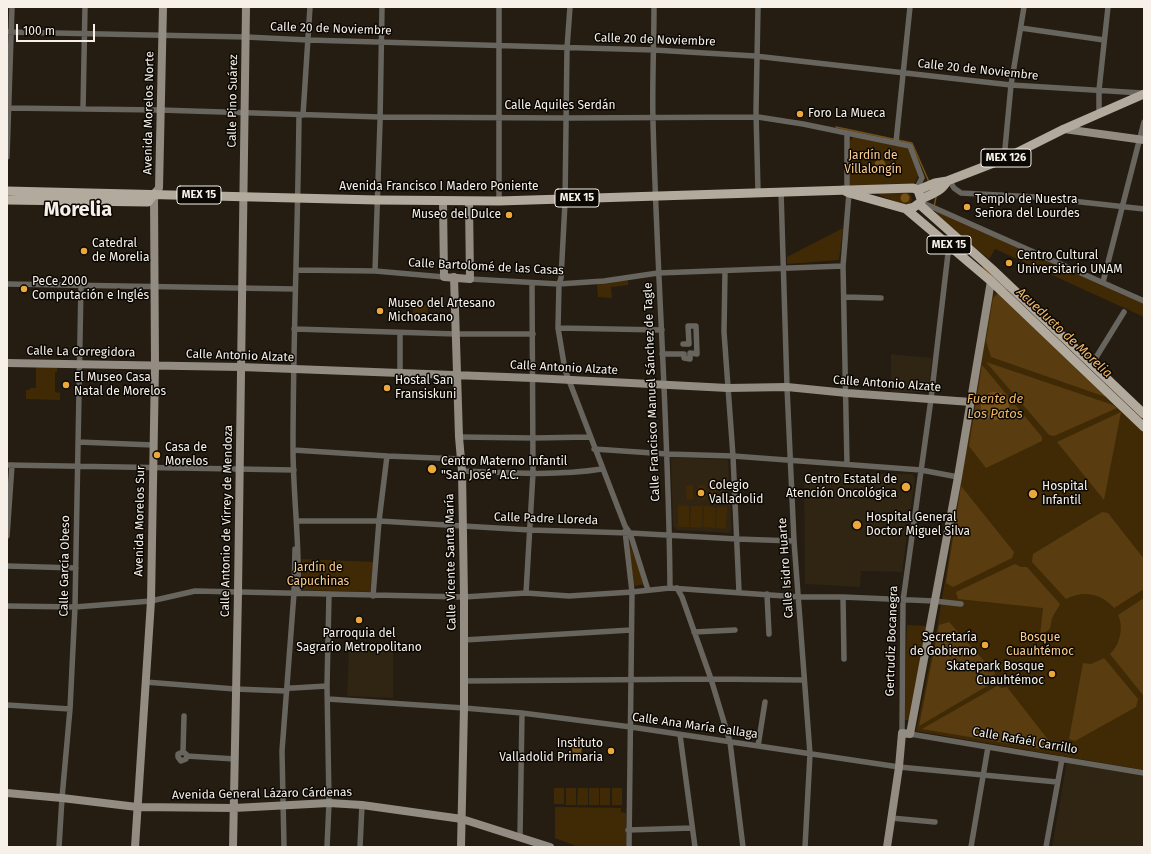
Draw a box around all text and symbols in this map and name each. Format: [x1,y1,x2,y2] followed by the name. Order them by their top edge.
[18,16,97,42] scale bar
[270,20,392,38] street label: Calle 20 de Noviembre
[23,24,55,38] text: 100 m
[594,31,716,49] street label: Calle 20 de Noviembre
[141,51,157,175] street label: Avenida Morelos Norte
[225,54,241,148] street label: Calle Pino Suárez
[917,56,1039,84] street label: Calle 20 de Noviembre
[505,99,615,113] street label: Calle Aquiles Serdán
[808,107,886,121] place label: Foro La Mueca
[795,109,805,119] marker: Foro La Mueca
[844,149,902,177] park label: Jardín de Villalongín
[981,149,1031,167] road number: MEX 126
[339,180,539,194] street label: Avenida Francisco I Madero Poniente
[177,186,221,204] road number: MEX 15
[555,189,599,207] road number: MEX 15
[975,193,1080,221] place label: Templo de Nuestra Señora del Lourdes
[44,198,112,222] district label: Morelia
[962,202,972,212] marker: Templo de Nuestra Señora del Lourdes
[412,208,501,222] place label: Museo del Dulce
[504,210,514,220] marker: Museo del Dulce
[927,236,971,254] road number: MEX 15
[92,237,149,265] place label: Catedral de Morelia
[79,246,89,256] marker: Catedral de Morelia
[1017,249,1123,277] place label: Centro Cultural Universitario UNAM
[408,256,564,278] street label: Calle Bartolomé de las Casas
[1004,258,1014,268] marker: Centro Cultural Universitario UNAM
[32,275,149,303] place label: PeCe 2000 Computación e Inglés
[641,282,663,502] street label: Calle Francisco Manuel Sánchez de Tagle
[19,284,29,294] marker: PeCe 2000 Computación e Inglés
[1013,285,1115,381] water label: Acueducto de Morelia
[388,297,495,325] place label: Museo del Artesano Michoacano
[375,306,385,316] marker: Museo del Artesano Michoacano
[27,344,135,360] street label: Calle La Corregidora
[186,347,294,365] street label: Calle Antonio Alzate
[510,358,618,378] street label: Calle Antonio Alzate
[74,371,166,399] place label: El Museo Casa Natal de Morelos
[833,373,941,395] street label: Calle Antonio Alzate
[395,374,456,402] place label: Hostal San Fransiskuni
[61,380,71,390] marker: El Museo Casa Natal de Morelos
[382,383,392,393] marker: Hostal San Fransiskuni
[967,391,1023,422] water label: Fuente de Los Patos
[218,425,236,617] street label: Calle Antonio de Virrey de Mendoza
[165,441,208,469] place label: Casa de Morelos
[152,450,162,460] marker: Casa de Morelos
[441,455,567,483] place label: Centro Materno Infantil "San José" A.C.
[426,463,438,475] marker: Centro Materno Infantil "San José" A.C.
[132,465,148,577] street label: Avenida Morelos Sur
[786,473,897,501] place label: Centro Estatal de Atención Oncológica
[709,479,763,507] place label: Colegio Valladolid
[1042,480,1087,508] place label: Hospital Infantil
[900,481,912,493] marker: Centro Estatal de Atención Oncológica
[696,488,706,498] marker: Colegio Valladolid
[1027,488,1039,500] marker: Hospital Infantil
[443,493,459,631] street label: Calle Vicente Santa María
[494,510,598,528] street label: Calle Padre Lloreda
[866,511,970,539] place label: Hospital General Doctor Miguel Silva
[57,515,73,617] street label: Calle García Obeso
[775,517,797,619] street label: Calle Isidro Huarte
[851,519,863,531] marker: Hospital General Doctor Miguel Silva
[287,561,349,589] park label: Jardín de Capuchinas
[883,585,901,697] street label: Gertrudiz Bocanegra
[354,615,364,625] marker: Parroquia del Sagrario Metropolitano
[296,627,422,655] place label: Parroquia del Sagrario Metropolitano
[910,631,977,659] place label: Secretaría de Gobierno
[1006,631,1074,659] park label: Bosque Cuauhtémoc
[980,640,990,650] marker: Secretaría de Gobierno
[946,660,1044,688] place label: Skatepark Bosque Cuauhtémoc
[1047,669,1057,679] marker: Skatepark Bosque Cuauhtémoc
[631,710,759,742] street label: Calle Ana María Gallaga
[971,725,1079,757] street label: Calle Rafaél Carrillo
[499,737,603,765] place label: Instituto Valladolid Primaria
[606,746,616,756] marker: Instituto Valladolid Primaria
[172,785,352,803] street label: Avenida General Lázaro Cárdenas

